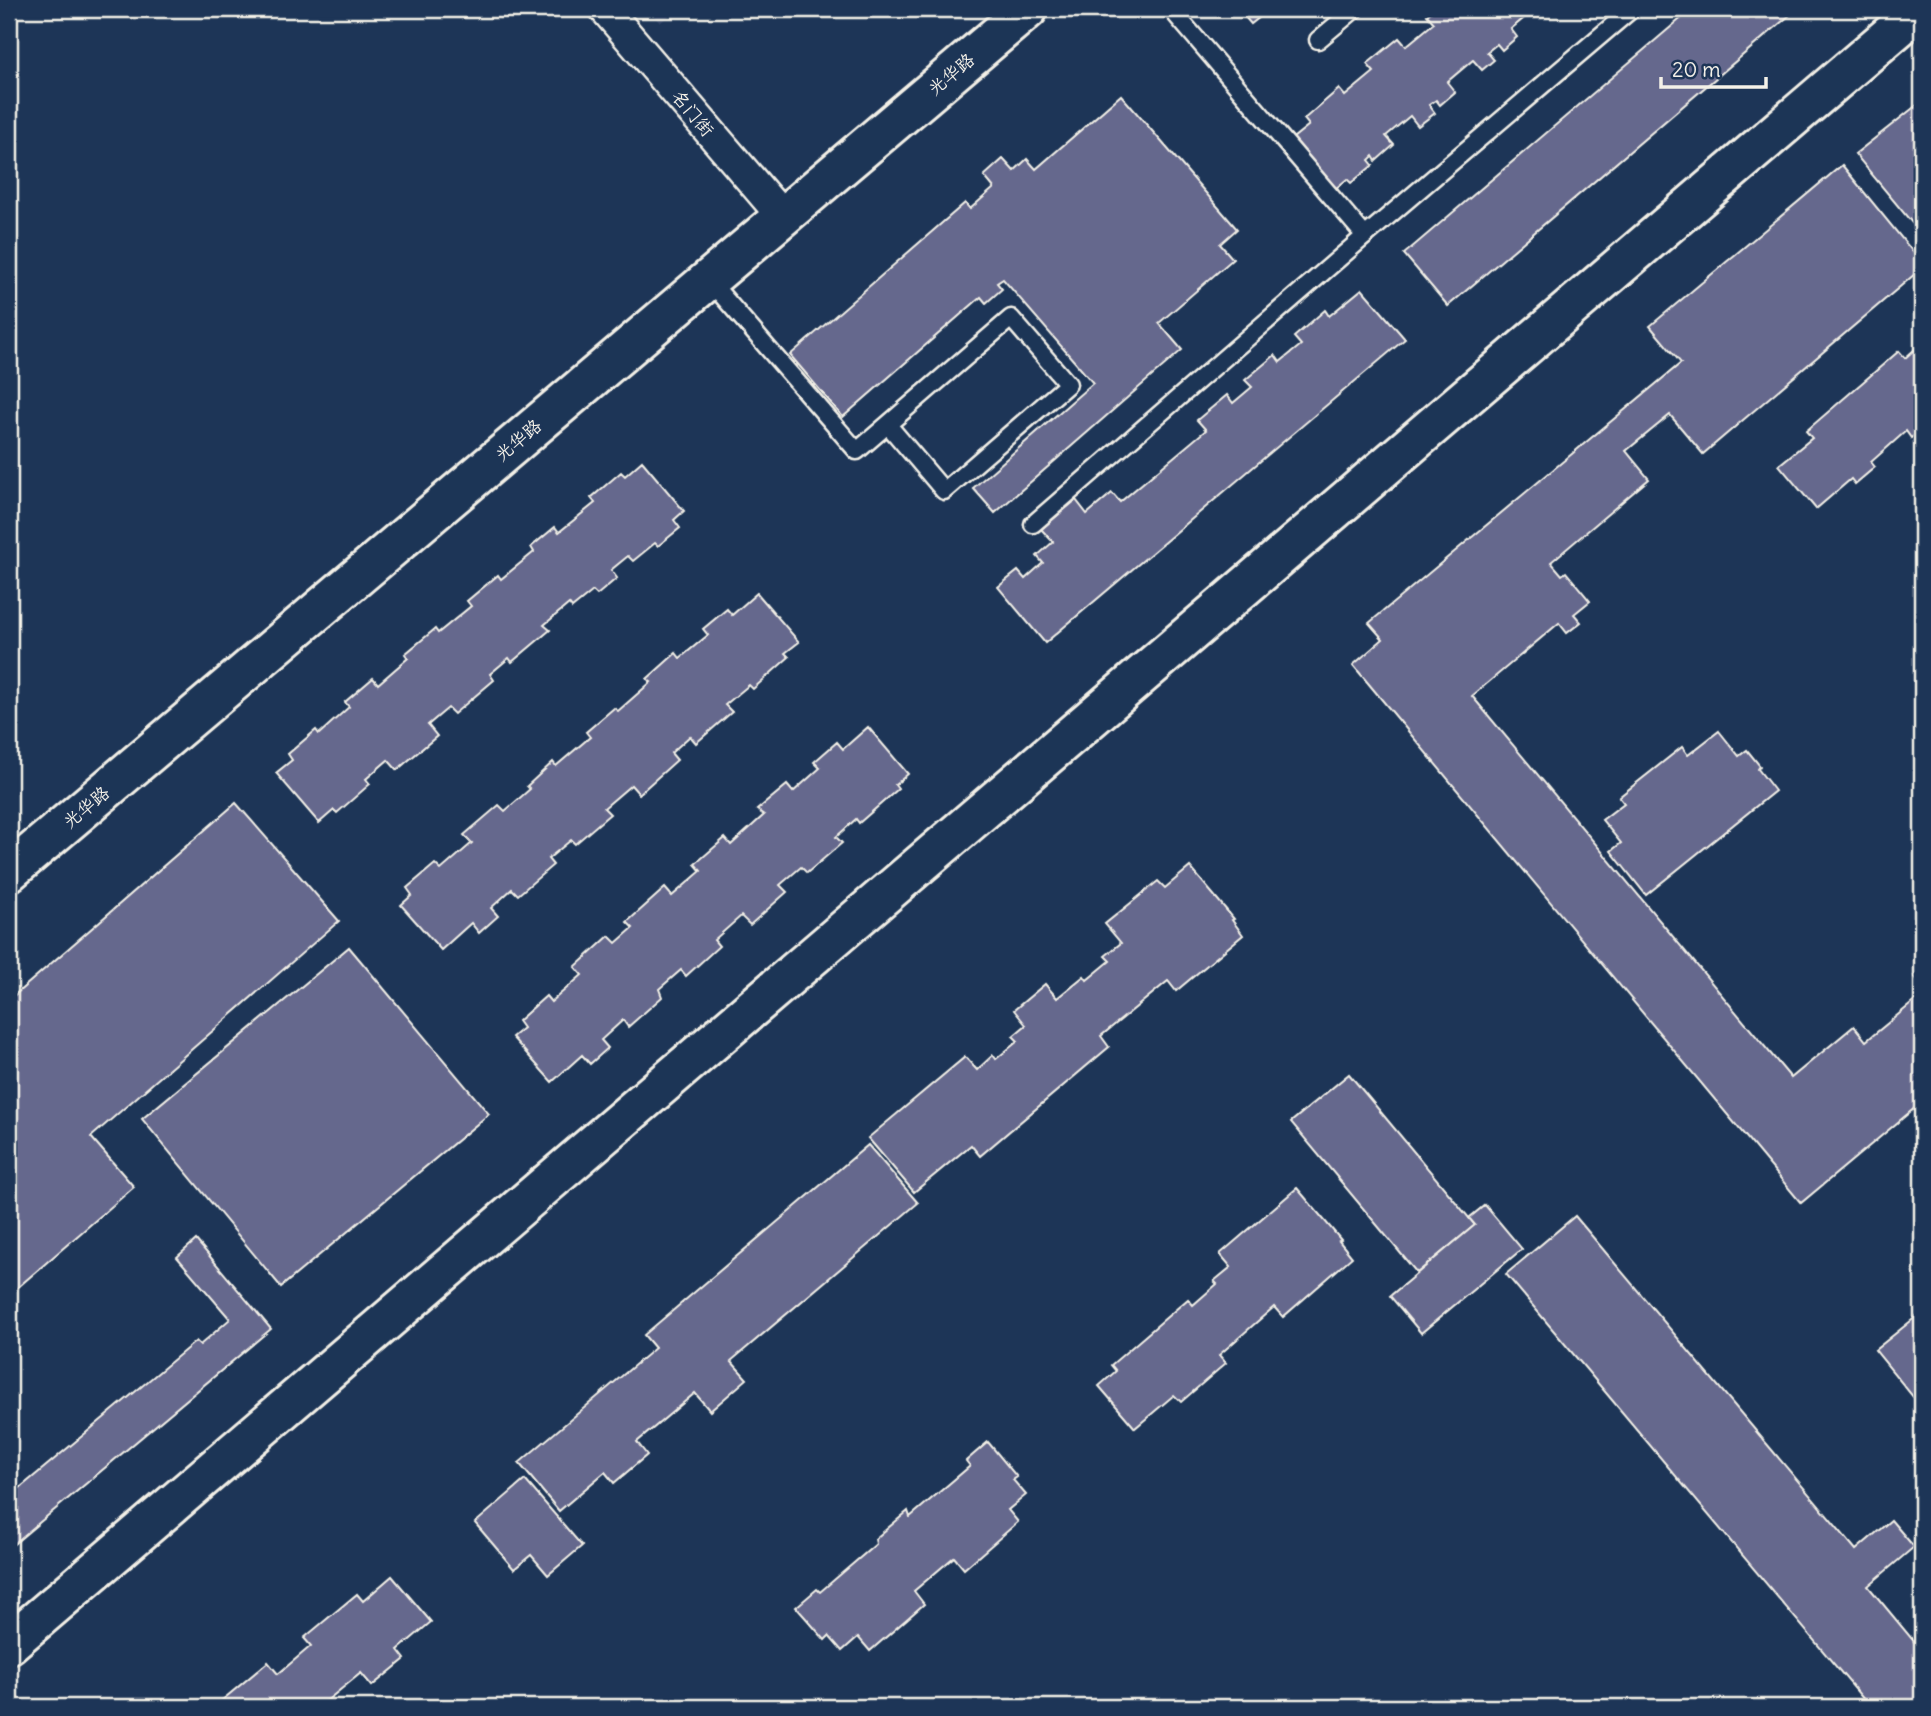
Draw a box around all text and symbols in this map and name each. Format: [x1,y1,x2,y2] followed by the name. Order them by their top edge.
[1661,46,1766,90] scale bar
[923,48,979,100] street label: 光华路
[1672,56,1721,83] text: 20 m
[667,85,719,141] street label: 名门街
[490,414,546,466] street label: 光华路
[58,781,114,833] street label: 光华路

